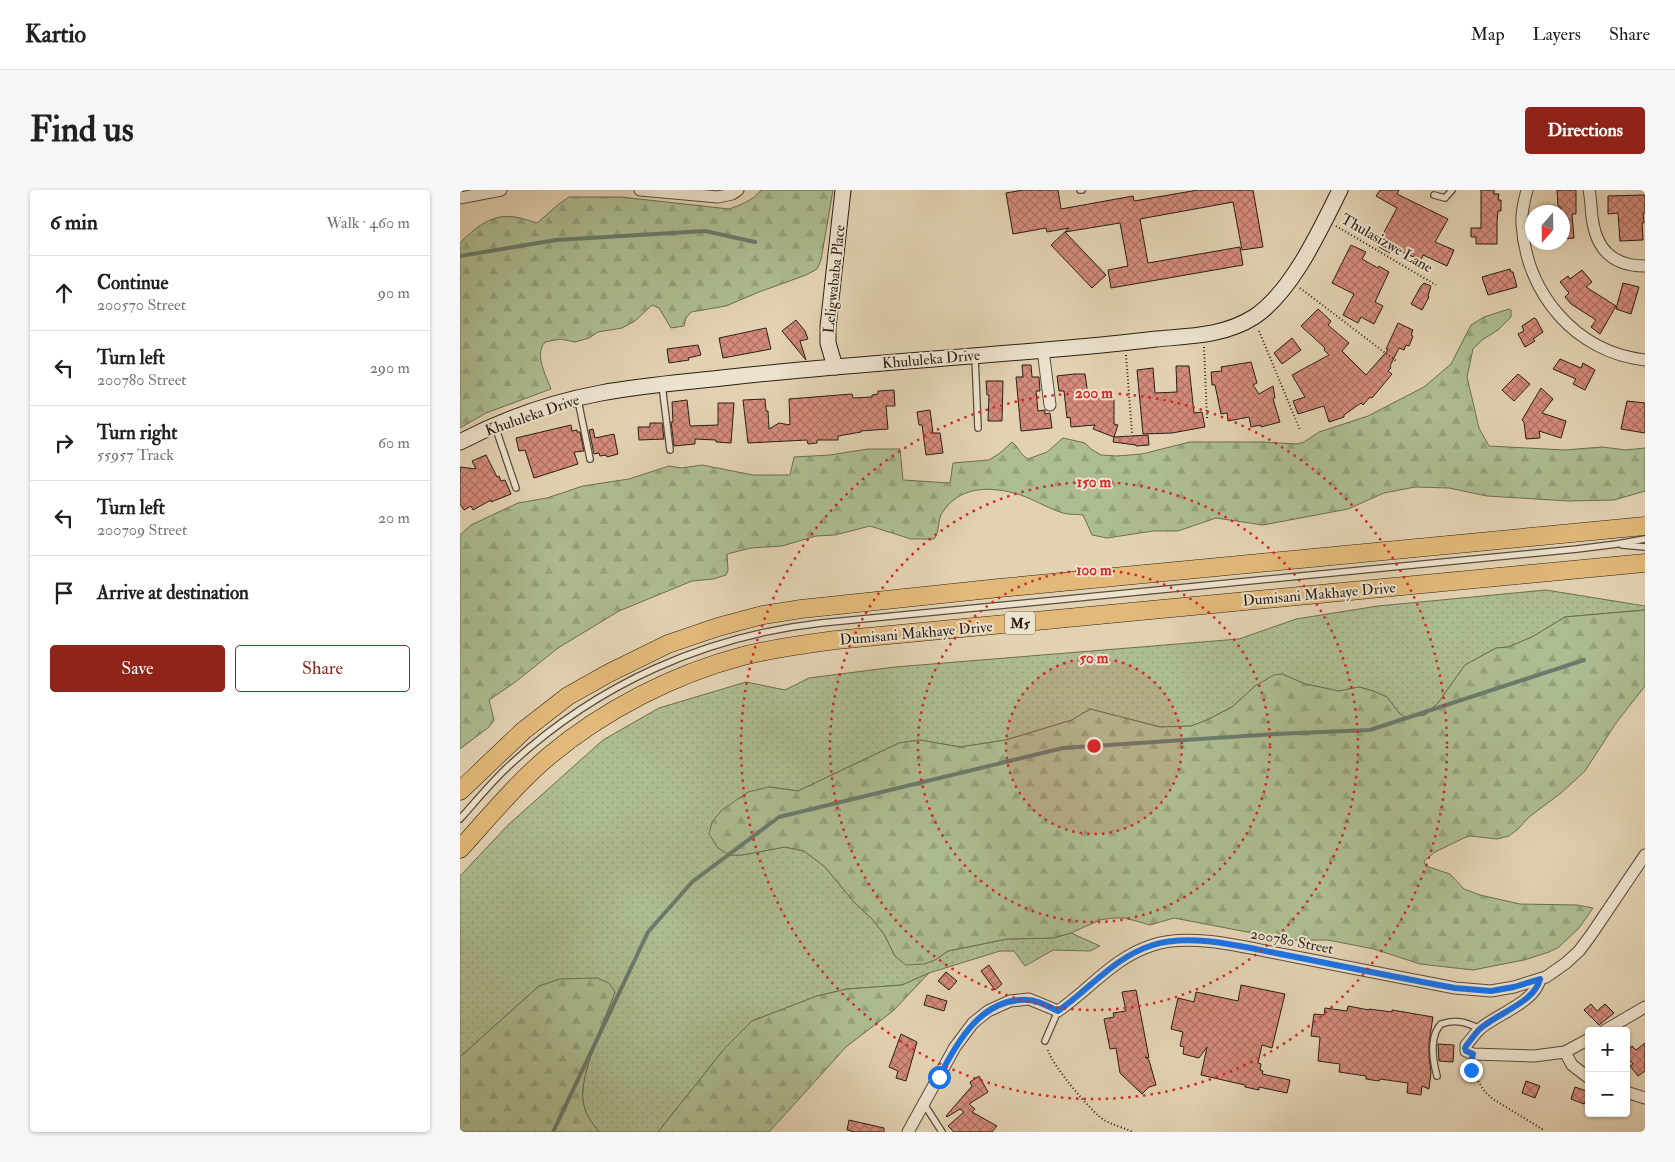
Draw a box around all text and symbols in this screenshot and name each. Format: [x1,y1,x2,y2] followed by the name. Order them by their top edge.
[25,19,86,50] text: Kartio
[1471,23,1505,46] text: Map
[1533,23,1581,46] text: Layers
[1609,23,1650,46] text: Share
[1525,107,1645,154] button: Directions
[30,108,134,152] text: Find us
[1525,205,1570,250] north arrow
[50,209,98,236] text: 6 min
[1338,210,1436,277] street label: Thulasizwe Lane
[326,213,410,233] text: Walk · 460 m
[819,224,850,334] street label: Leligwababa Place
[97,271,168,295] text: Continue
[50,279,78,307] icon: ahead
[378,283,410,303] text: 90 m
[97,295,186,315] text: 200570 Street
[97,346,165,370] text: Turn left
[881,346,981,373] street label: Khululeka Drive
[50,354,78,382] icon: left
[370,358,410,378] text: 290 m
[97,370,187,390] text: 200780 Street
[1075,384,1113,403] text: 200 m
[483,390,582,440] street label: Khululeka Drive
[97,421,177,445] text: Turn right
[50,429,78,457] icon: right
[378,433,410,453] text: 60 m
[97,445,174,465] text: 55957 Track
[1077,473,1111,492] text: 150 m
[97,496,165,520] text: Turn left
[50,504,78,532] icon: left
[378,508,410,528] text: 20 m
[97,520,187,540] text: 200709 Street
[1076,561,1112,580] text: 100 m
[1242,578,1396,611] street label: Dumisani Makhaye Drive
[50,579,78,607] icon: arrive
[97,581,249,605] text: Arrive at destination
[1005,612,1035,634] road number: M5
[839,617,993,650] street label: Dumisani Makhaye Drive
[50,645,225,692] button: Save
[235,645,410,692] button: Share
[1080,649,1109,668] text: 50 m
[1085,737,1103,755] centre of rings
[1249,924,1335,959] street label: 200780 Street
[1585,1027,1630,1117] map controls
[1585,1027,1630,1072] button: +
[1460,1059,1483,1082] route end
[928,1066,951,1089] route start
[1585,1072,1630,1117] button: −

